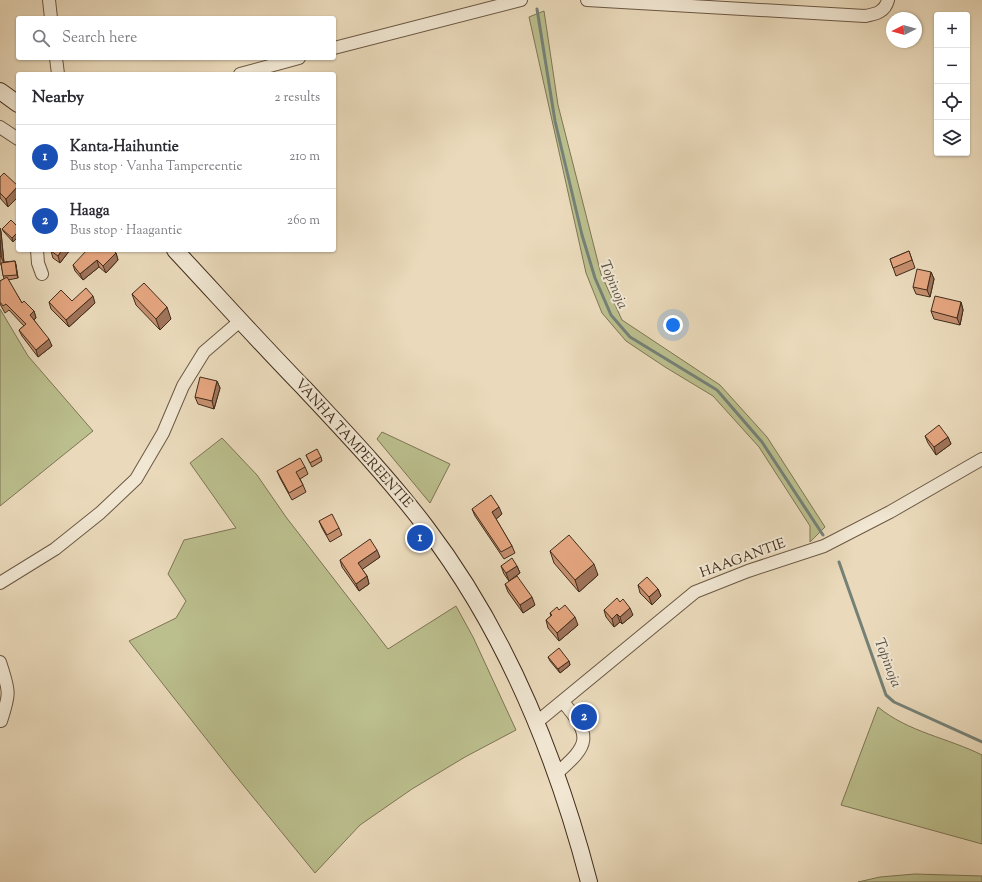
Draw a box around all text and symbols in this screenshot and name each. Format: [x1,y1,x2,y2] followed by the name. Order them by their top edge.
[886,12,922,48] north arrow
[934,12,970,156] map controls
[934,12,970,48] button: +
[16,16,336,60] search box
[30,27,52,49] icon: search
[62,28,137,49] text: Search here
[934,48,970,84] button: −
[934,84,970,120] button: locate
[32,86,84,110] text: Nearby
[275,89,320,107] text: 2 results
[934,120,970,156] button: layers
[70,137,179,158] text: Kanta-Haihuntie
[43,148,47,166] text: 1
[289,148,320,166] text: 210 m
[70,158,242,176] text: Bus stop · Vanha Tampereentie
[70,201,110,222] text: Haaga
[42,212,48,230] text: 2
[287,212,320,230] text: 260 m
[70,222,182,240] text: Bus stop · Haagantie
[593,257,633,313] water label: Topinoja
[663,315,683,335] your location
[290,375,417,513] street label: VANHA TAMPEREENTIE
[407,523,433,553] pin: 1
[697,534,789,584] street label: HAAGANTIE
[868,635,906,691] water label: Topinoja
[571,702,597,732] pin: 2

